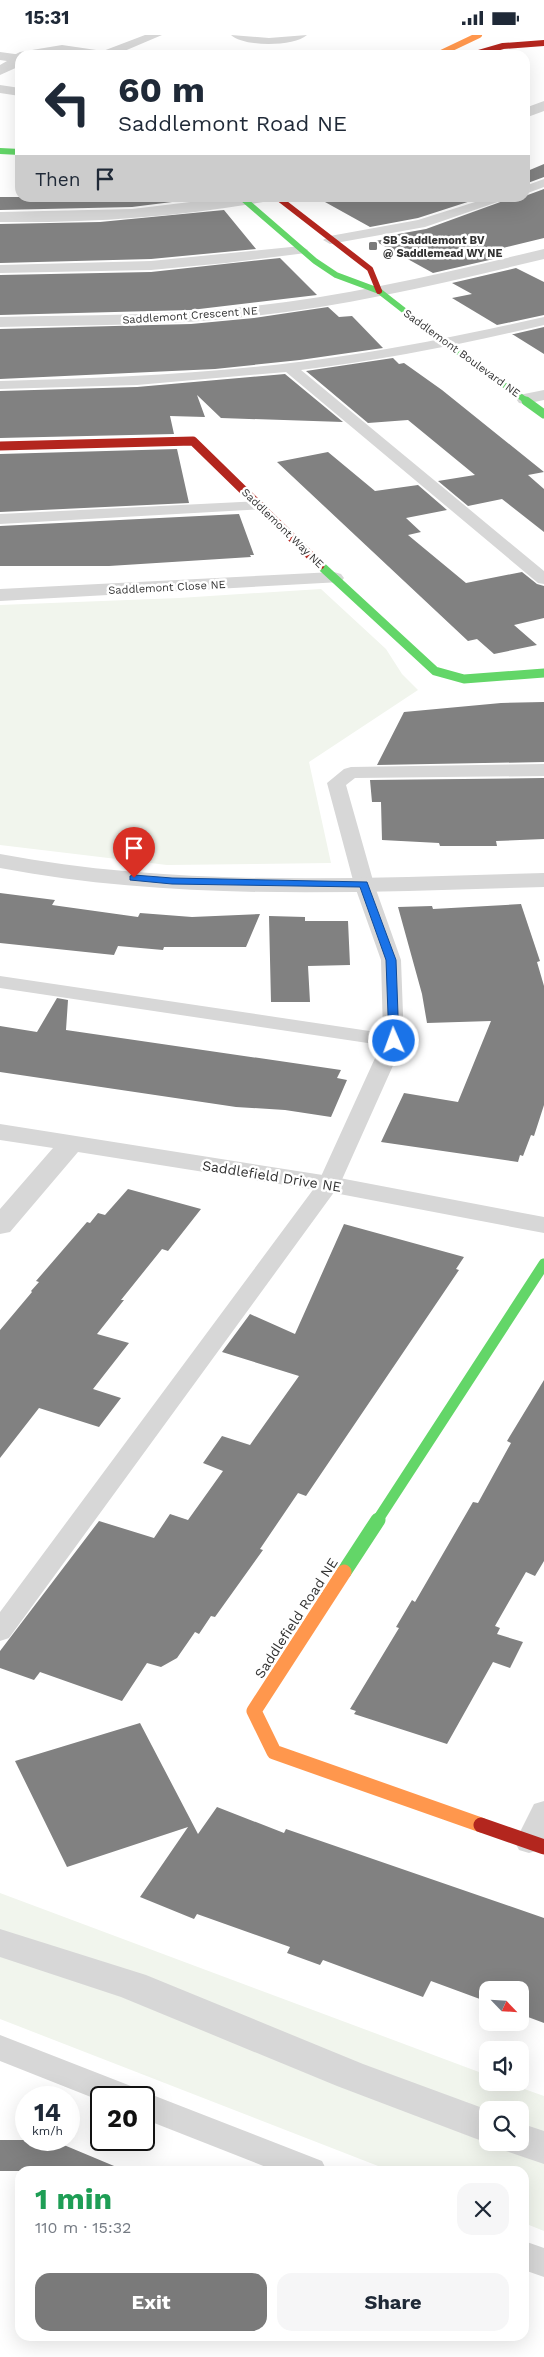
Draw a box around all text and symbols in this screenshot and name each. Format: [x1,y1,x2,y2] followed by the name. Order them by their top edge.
[25,6,69,29] text: 15:31
[118,69,205,111] text: 60 m
[35,70,100,135] icon: left
[118,111,347,136] text: Saddlemont Road NE
[91,165,119,193] icon: arrive
[35,168,81,191] text: Then
[383,234,502,260] place label: SB Saddlemont BV @ Saddlemead WY NE
[367,240,379,252] marker: SB Saddlemont BV @ Saddlemead WY NE
[122,304,258,327] street label: Saddlemont Crescent NE
[401,307,522,400] street label: Saddlemont Boulevard NE
[239,486,326,571] street label: Saddlemont Way NE
[108,578,226,597] street label: Saddlemont Close NE
[113,827,155,878] pin
[120,834,148,862] icon: arrive
[367,1014,419,1066] position arrow
[201,1157,343,1195] street label: Saddlefield Drive NE
[251,1555,341,1681] street label: Saddlefield Road NE
[479,1981,529,2031] north arrow
[479,1981,529,2151] map controls
[479,2041,529,2091] button: sound
[90,2086,155,2151] speed limit sign: 20
[34,2098,61,2127] text: 14
[479,2101,529,2151] button: search
[32,2124,63,2138] text: km/h
[35,2181,112,2216] text: 1 min
[457,2183,509,2235] button: close
[35,2218,131,2237] text: 110 m · 15:32
[35,2273,267,2331] button: Exit
[277,2273,509,2331] button: Share

